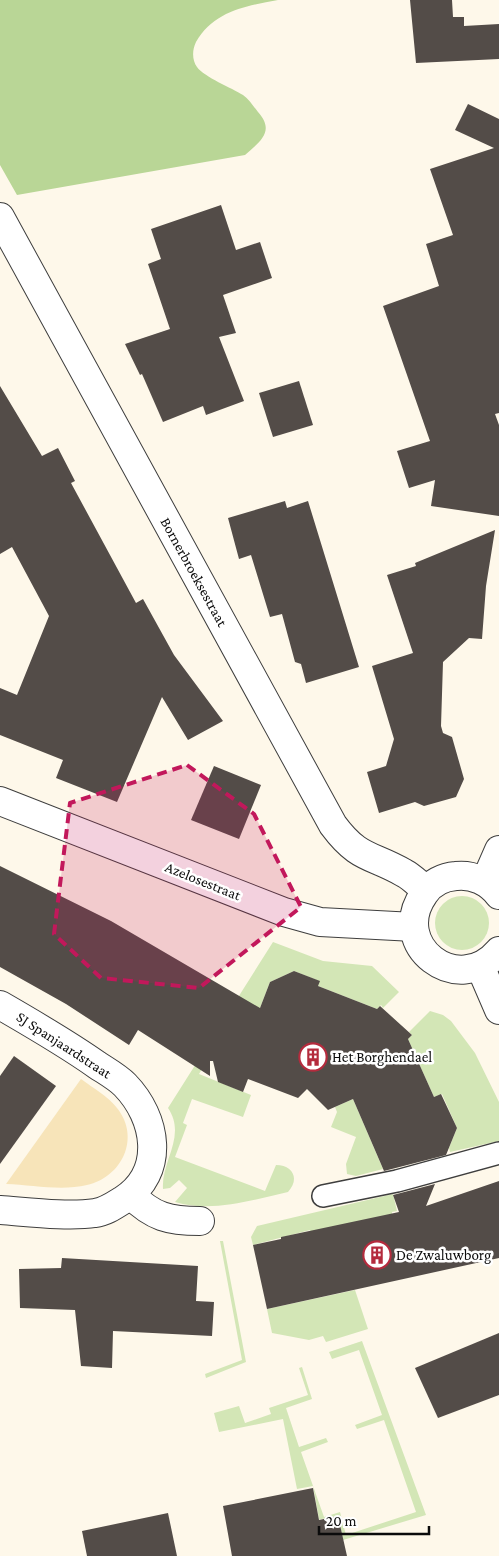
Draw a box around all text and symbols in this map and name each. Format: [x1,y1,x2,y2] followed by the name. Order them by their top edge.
[157,515,231,630] street label: Bornerbroeksestraat
[163,859,244,904] street label: Azelosestraat
[13,1008,115,1083] street label: SJ Spanjaardstraat
[298,1042,328,1072] building icon: Het Borghendael
[332,1049,432,1066] place label: Het Borghendael
[362,1240,392,1270] building icon: De Zwaluwborg
[396,1247,491,1264] place label: De Zwaluwborg
[319,1504,429,1536] scale bar
[326,1513,357,1529] text: 20 m

